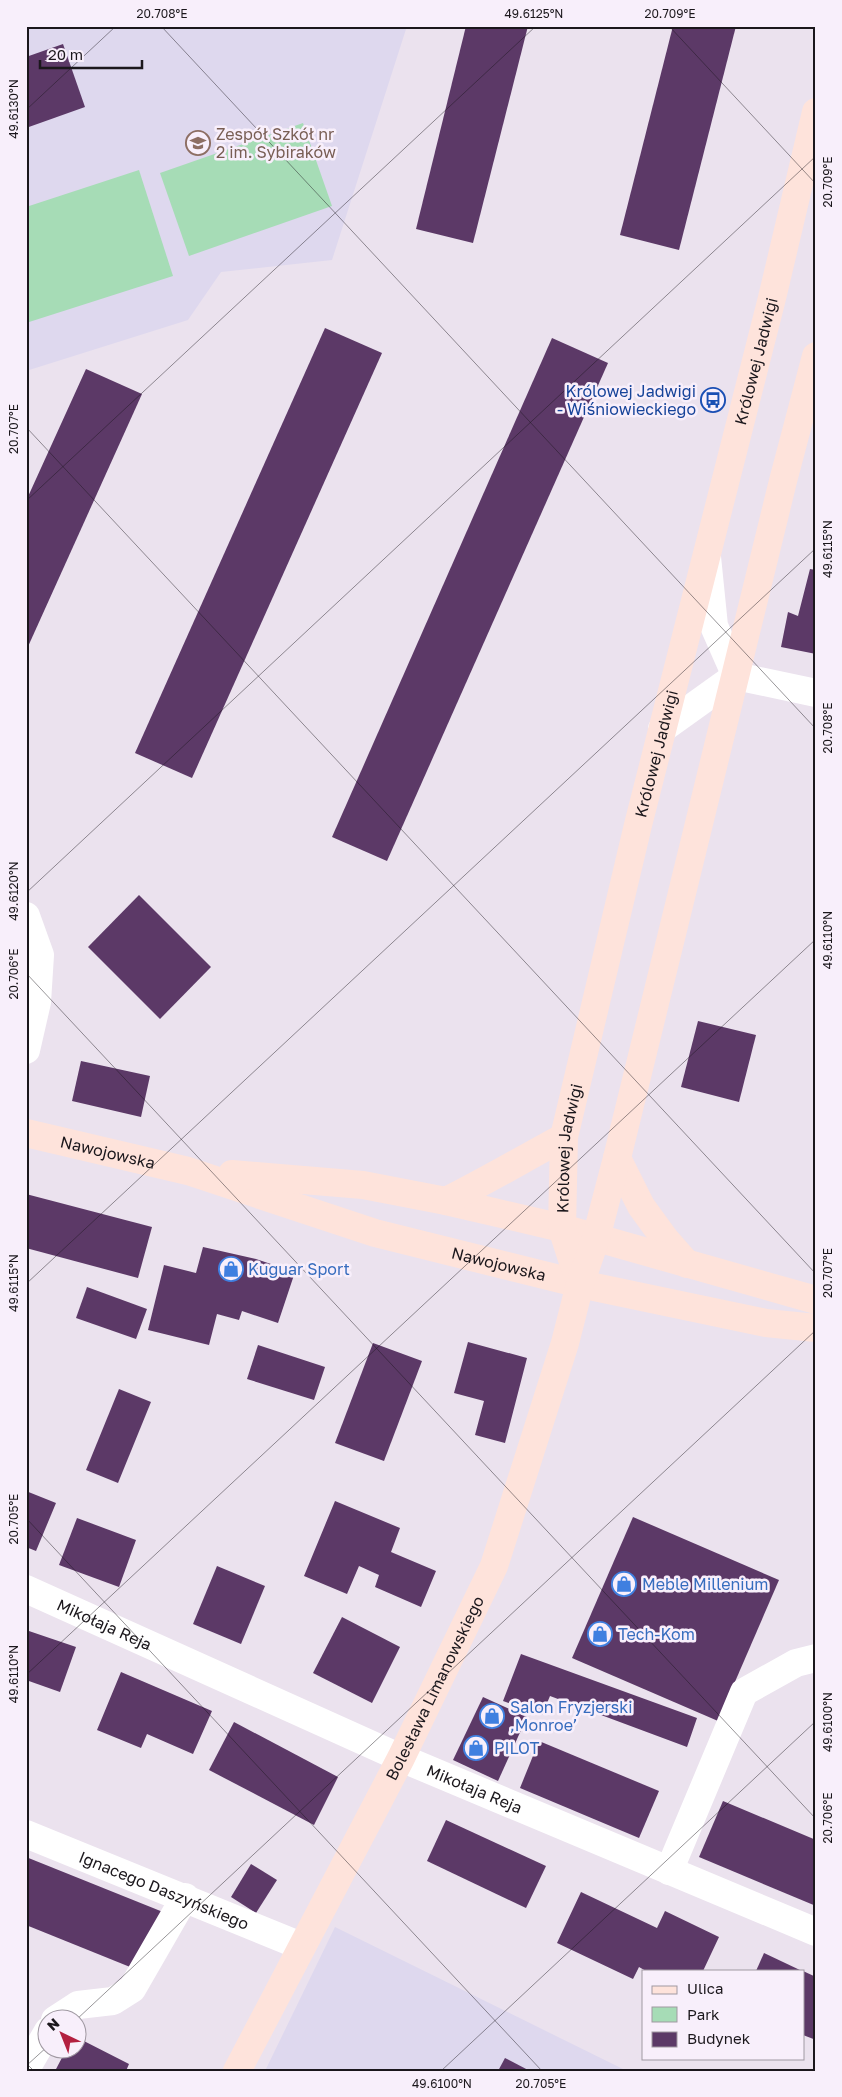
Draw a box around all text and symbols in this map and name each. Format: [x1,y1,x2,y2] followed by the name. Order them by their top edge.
[136,6,188,21] text: 20.708°E
[505,6,563,21] text: 49.6125°N
[644,6,696,21] text: 20.709°E
[40,38,142,70] scale bar
[48,45,83,63] text: 20 m
[6,79,21,139] text: 49.6130°N
[216,124,336,162] place label: Zespół Szkół nr 2 im. Sybiraków
[185,130,211,156] school or university icon: Zespół Szkół nr 2 im. Sybiraków
[820,156,835,208] text: 20.709°E
[730,295,782,427] street label: Królowej Jadwigi
[557,381,696,419] place label: Królowej Jadwigi - Wiśniowieckiego
[700,387,726,413] bus stop icon: Królowej Jadwigi - Wiśniowieckiego
[6,404,21,454] text: 20.707°E
[820,520,835,578] text: 49.6115°N
[630,688,682,820] street label: Królowej Jadwigi
[820,702,835,754] text: 20.708°E
[6,861,21,921] text: 49.6120°N
[820,911,835,969] text: 49.6110°N
[6,948,21,1000] text: 20.706°E
[552,1082,586,1213] street label: Królowej Jadwigi
[58,1131,157,1173] street label: Nawojowska
[450,1242,548,1285] street label: Nawojowska
[820,1248,835,1298] text: 20.707°E
[6,1254,21,1312] text: 49.6115°N
[218,1256,244,1282] shop icon: Kuguar Sport
[248,1259,350,1279] place label: Kuguar Sport
[6,1494,21,1544] text: 20.705°E
[611,1571,637,1597] shop icon: Meble Millenium
[642,1574,769,1594] place label: Meble Millenium
[381,1593,488,1784] street label: Bolesława Limanowskiego
[54,1594,155,1654] street label: Mikołaja Reja
[587,1621,613,1647] shop icon: Tech-Kom
[618,1624,695,1644] place label: Tech-Kom
[6,1645,21,1703] text: 49.6110°N
[820,1692,835,1752] text: 49.6100°N
[510,1697,633,1735] place label: Salon Fryzjerski ‚Monroe’
[479,1703,505,1729] shop icon: Salon Fryzjerski ‚Monroe’
[463,1735,489,1761] shop icon: PILOT
[494,1738,540,1758] place label: PILOT
[424,1760,525,1818] street label: Mikołaja Reja
[820,1792,835,1844] text: 20.706°E
[76,1847,252,1934] street label: Ignacego Daszyńskiego
[642,1970,804,2060] legend
[687,1979,723,1997] text: Ulica
[687,2005,720,2023] text: Park
[38,2010,88,2060] north arrow
[43,2014,62,2034] text: N
[687,2029,751,2047] text: Budynek
[412,2076,472,2091] text: 49.6100°N
[516,2076,566,2091] text: 20.705°E

